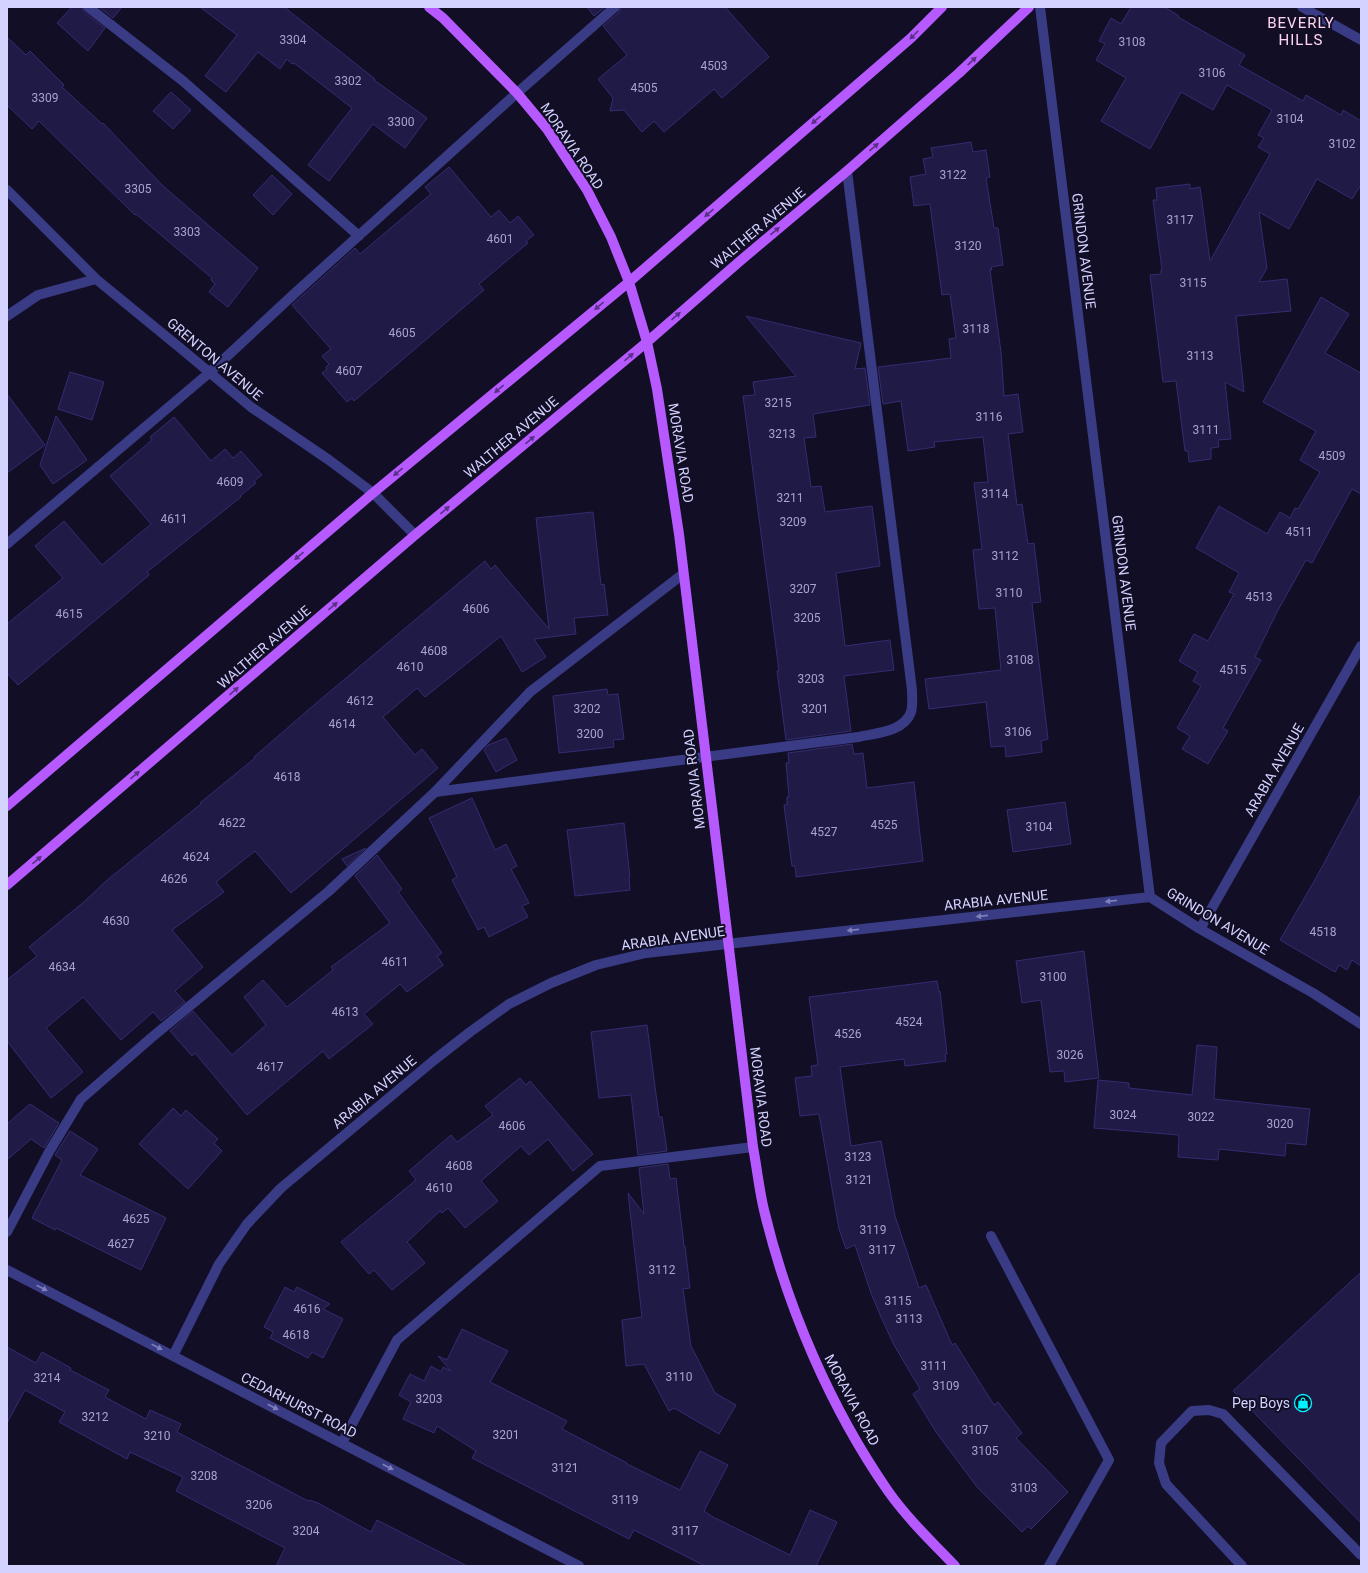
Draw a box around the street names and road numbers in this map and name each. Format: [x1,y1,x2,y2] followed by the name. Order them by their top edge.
[537,100,607,192] street label: MORAVIA ROAD
[708,184,808,272] street label: WALTHER AVENUE
[1069,192,1099,310] street label: GRINDON AVENUE
[164,314,266,404] street label: GRENTON AVENUE
[461,393,561,481] street label: WALTHER AVENUE
[665,402,697,504] street label: MORAVIA ROAD
[1109,514,1139,632] street label: GRINDON AVENUE
[214,602,314,692] street label: WALTHER AVENUE
[1241,721,1307,819] street label: ARABIA AVENUE
[680,728,708,830] street label: MORAVIA ROAD
[1164,884,1272,958] street label: GRINDON AVENUE
[943,887,1049,913] street label: ARABIA AVENUE
[620,923,726,953] street label: ARABIA AVENUE
[747,1046,775,1148] street label: MORAVIA ROAD
[329,1052,419,1132] street label: ARABIA AVENUE
[821,1352,883,1448] street label: MORAVIA ROAD
[238,1369,360,1441] street label: CEDARHURST ROAD

